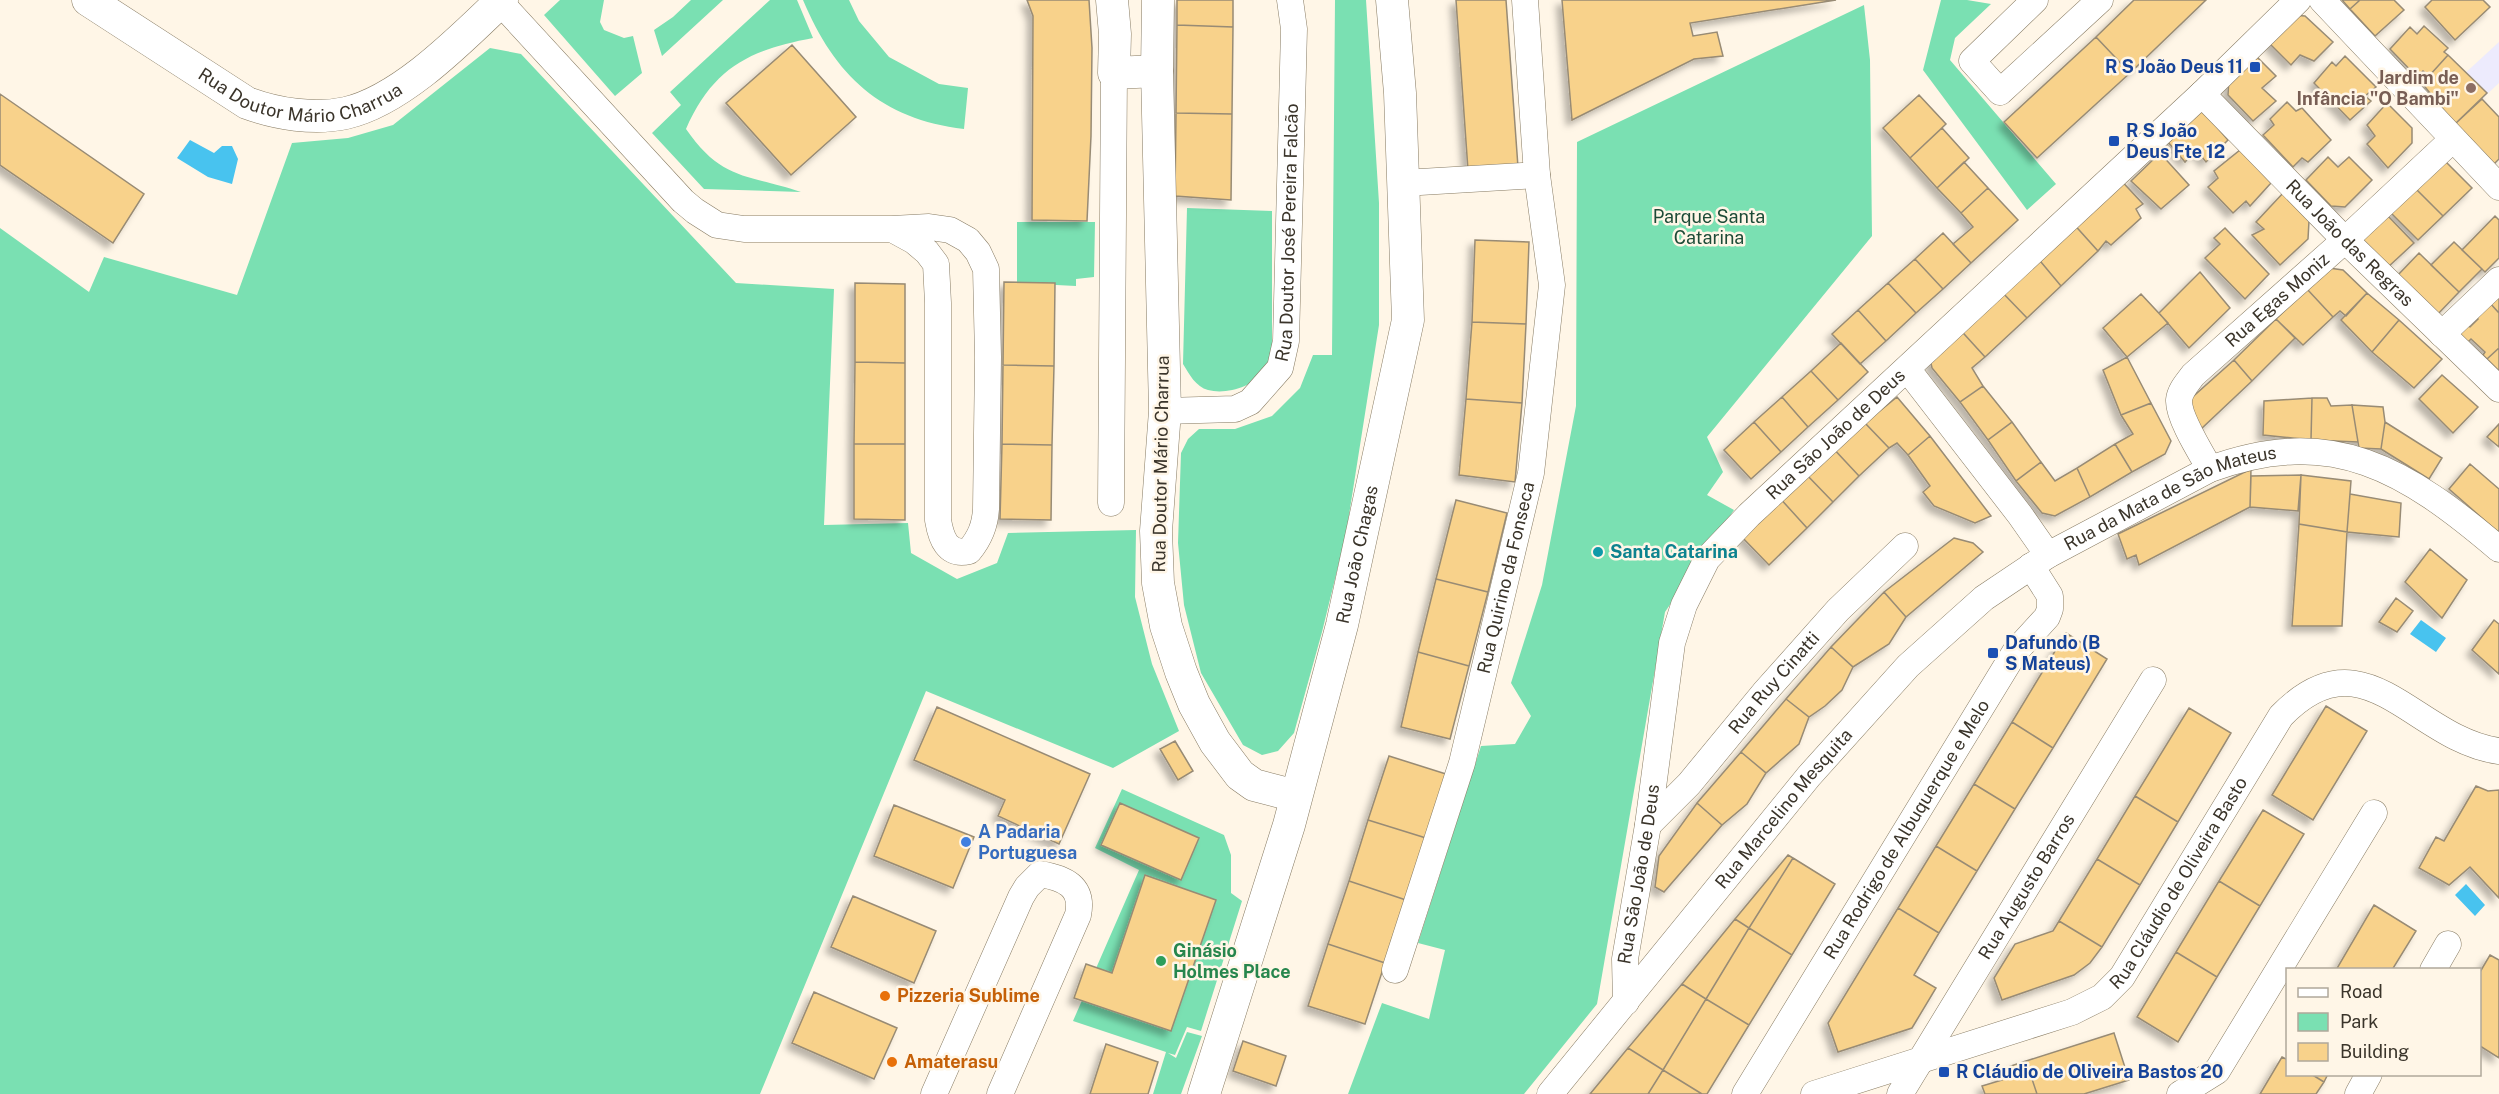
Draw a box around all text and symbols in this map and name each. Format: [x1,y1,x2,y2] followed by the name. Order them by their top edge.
[2105,56,2243,77] place label: R S João Deus 11
[191,60,409,92] street label: Rua Doutor Mário Charrua
[2248,60,2262,74] marker: R S João Deus 11
[194,63,406,126] text: Rua Doutor Mário Charrua
[2297,67,2459,109] place label: Jardim de Infância "O Bambi"
[2464,81,2478,95] marker: Jardim de Infância "O Bambi"
[1271,103,1302,364] street label: Rua Doutor José Pereira Falcão
[2126,120,2225,162] place label: R S João Deus Fte 12
[2107,134,2121,148] marker: R S João Deus Fte 12
[2282,175,2418,311] street label: Rua João das Regras
[1653,206,1765,248] park label: Parque Santa Catarina
[2221,248,2333,351] street label: Rua Egas Moniz
[1148,355,1173,573] street label: Rua Doutor Mário Charrua
[1762,364,1909,504] street label: Rua São João de Deus
[2060,442,2278,555] street label: Rua da Mata de São Mateus
[1473,480,1539,676] street label: Rua Quirino da Fonseca
[1332,483,1382,626] street label: Rua João Chagas
[1610,541,1738,562] place label: Santa Catarina
[1591,545,1605,559] marker: Santa Catarina
[1724,627,1823,738] street label: Rua Ruy Cinatti
[2005,632,2100,674] place label: Dafundo (B S Mateus)
[1986,646,2000,660] marker: Dafundo (B S Mateus)
[1819,696,1993,963] street label: Rua Rodrigo de Albuquerque e Melo
[1711,724,1857,893] street label: Rua Marcelino Mesquita
[2105,773,2251,993] street label: Rua Cláudio de Oliveira Basto
[1613,783,1663,966] street label: Rua São João de Deus
[1974,810,2079,963] street label: Rua Augusto Barros
[978,821,1077,863] place label: A Padaria Portuguesa
[959,835,973,849] marker: A Padaria Portuguesa
[1173,940,1291,982] place label: Ginásio Holmes Place
[1154,954,1168,968] marker: Ginásio Holmes Place
[2286,968,2481,1076] legend
[2340,981,2383,1002] text: Road
[897,985,1040,1006] place label: Pizzeria Sublime
[878,989,892,1003] marker: Pizzeria Sublime
[2340,1011,2378,1032] text: Park
[2340,1041,2409,1062] text: Building
[904,1051,998,1072] place label: Amaterasu
[885,1055,899,1069] marker: Amaterasu
[1956,1061,2223,1082] place label: R Cláudio de Oliveira Bastos 20
[1937,1065,1951,1079] marker: R Cláudio de Oliveira Bastos 20

